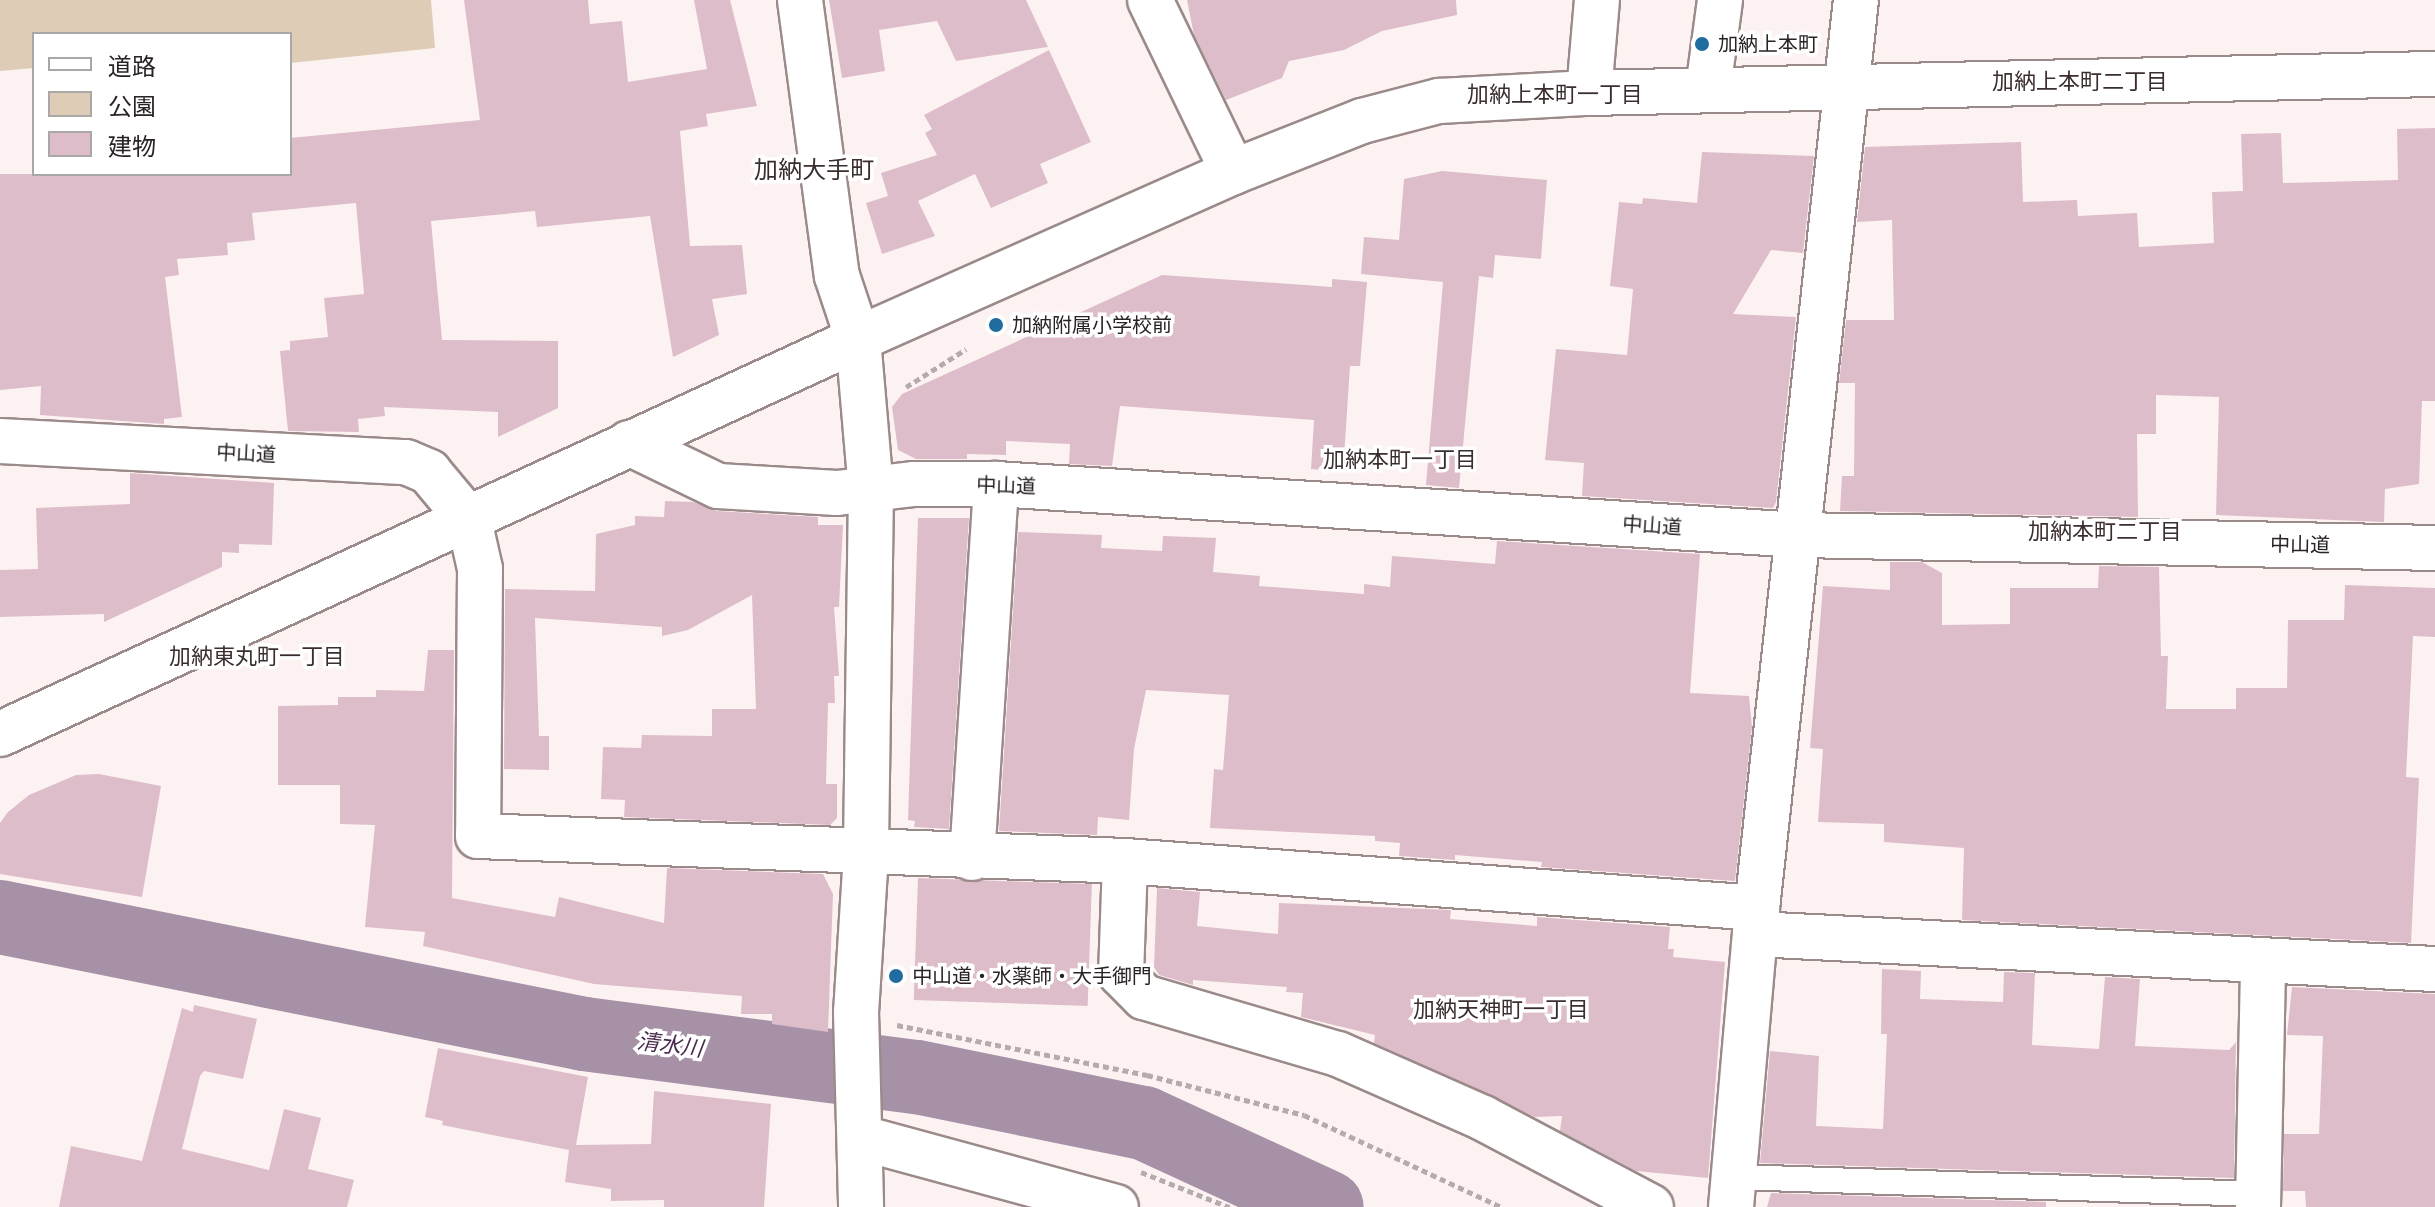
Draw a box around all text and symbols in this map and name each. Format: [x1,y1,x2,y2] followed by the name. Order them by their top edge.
[32,32,292,176] legend
[1718,32,1818,56] place label: 加納上本町
[1693,35,1711,53] marker: 加納上本町
[108,53,156,81] text: 道路
[1992,69,2168,95] district label: 加納上本町二丁目
[1467,82,1643,108] district label: 加納上本町一丁目
[108,93,156,121] text: 公園
[108,133,156,161] text: 建物
[754,157,874,185] district label: 加納大手町
[1012,313,1172,337] place label: 加納附属小学校前
[987,316,1005,334] marker: 加納附属小学校前
[215,440,277,468] street label: 中山道
[1323,447,1477,473] district label: 加納本町一丁目
[976,473,1036,499] street label: 中山道
[1621,512,1683,540] street label: 中山道
[2028,519,2182,545] district label: 加納本町二丁目
[2270,532,2330,558] street label: 中山道
[169,644,345,670] district label: 加納東丸町一丁目
[912,964,1152,988] place label: 中山道・水薬師・大手御門
[887,967,905,985] marker: 中山道・水薬師・大手御門
[1413,997,1589,1023] district label: 加納天神町一丁目
[636,1028,704,1062] water label: 清水川

